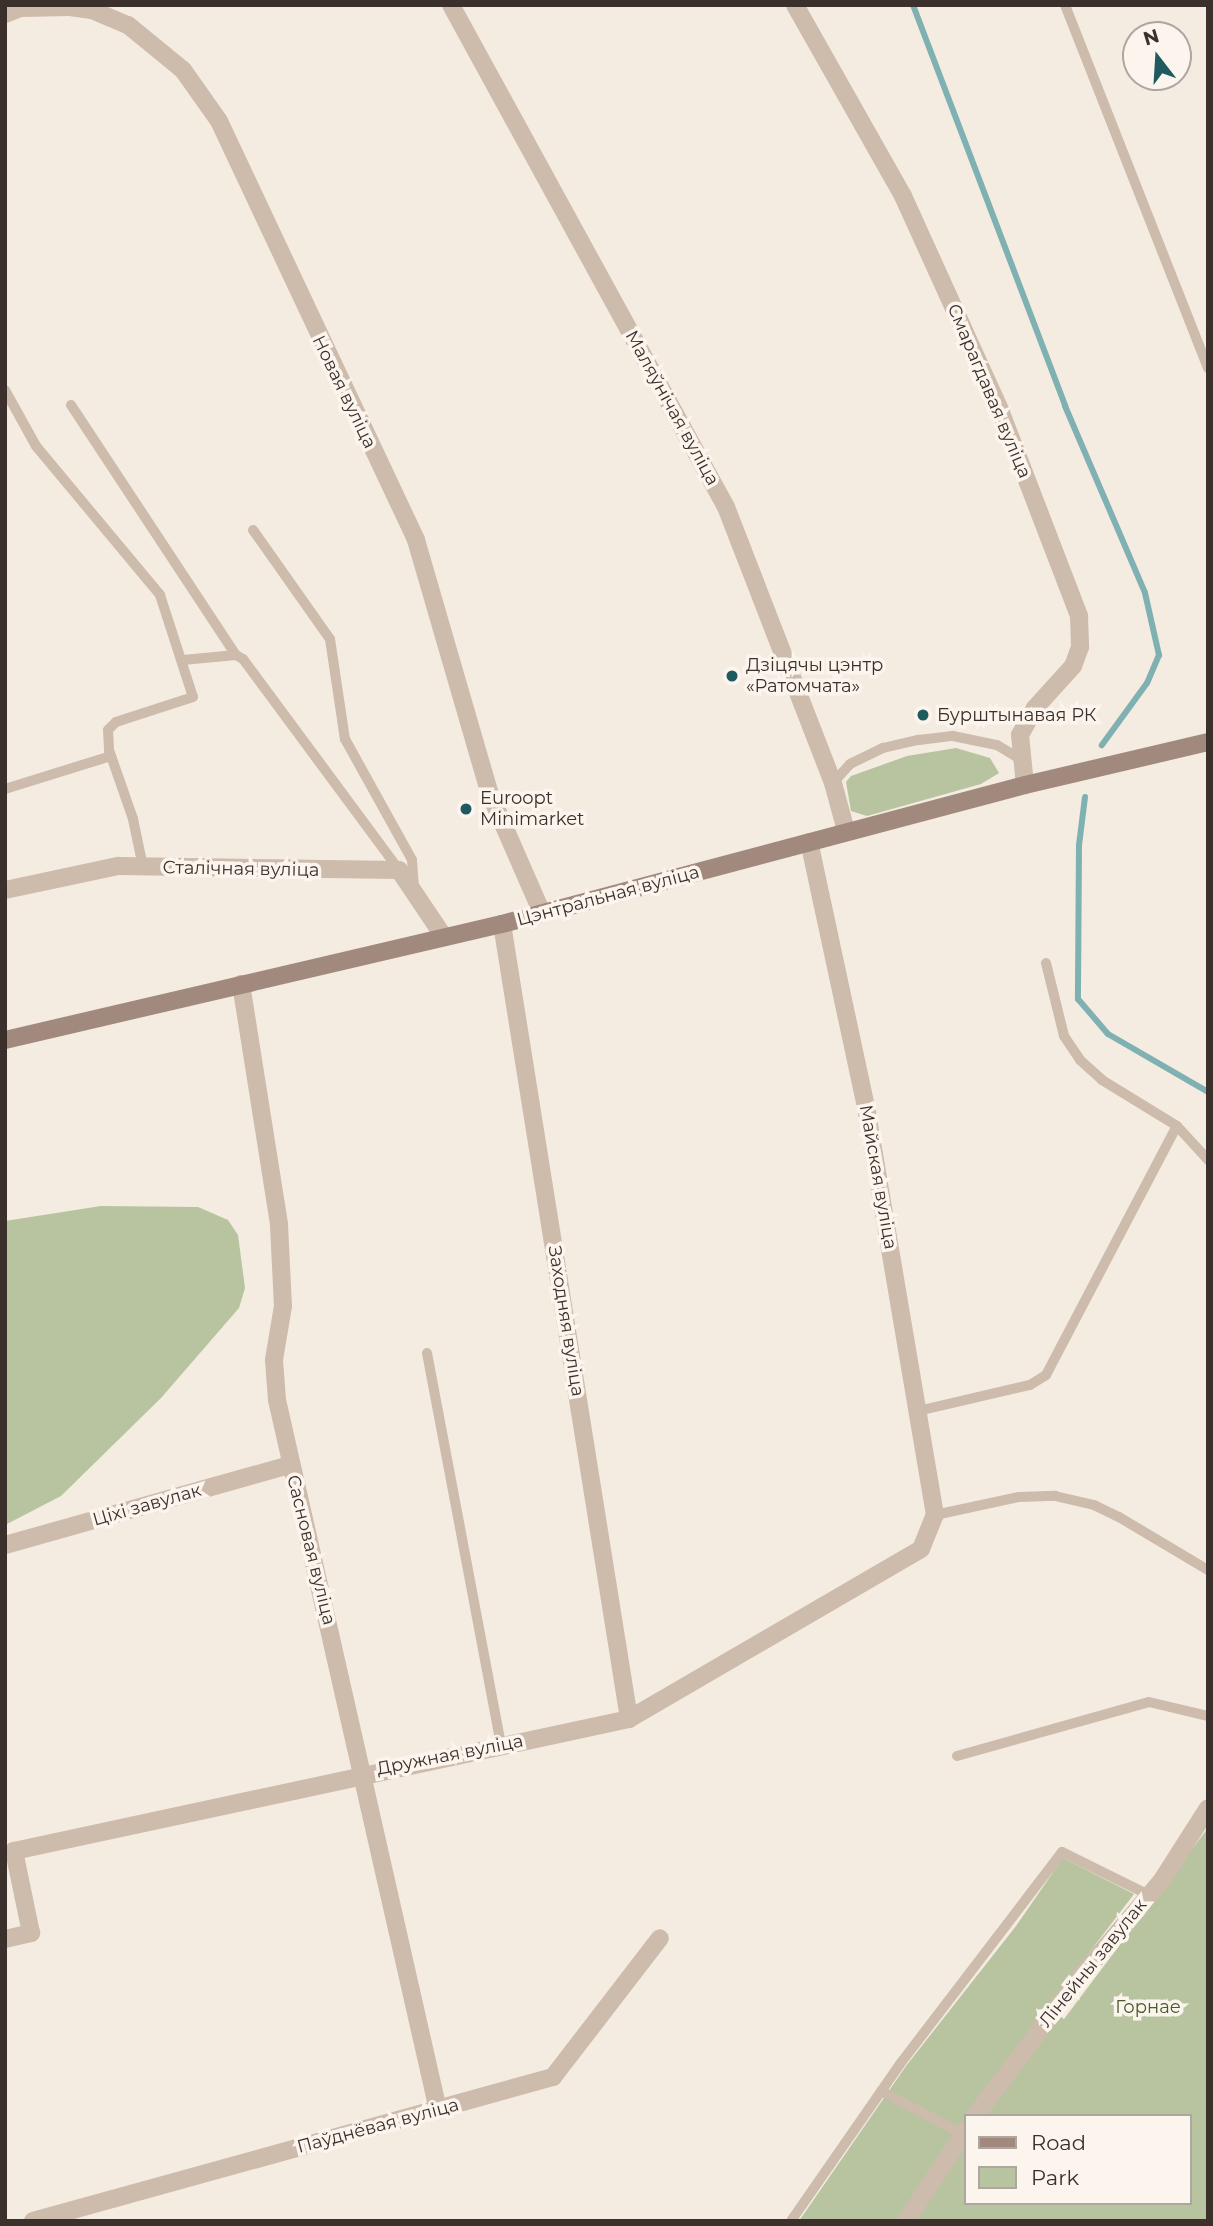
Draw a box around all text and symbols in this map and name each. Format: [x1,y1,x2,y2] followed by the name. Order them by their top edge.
[1122,21,1192,91] north arrow
[1141,24,1162,51] text: N
[942,301,1036,481] street label: Смарагдавая вуліца
[620,327,724,489] street label: Маляўнічая вуліца
[307,332,381,452] street label: Новая вуліца
[746,655,883,698] place label: Дзіцячы цэнтр «Ратомчата»
[724,668,740,684] marker: Дзіцячы цэнтр «Ратомчата»
[937,704,1096,726] place label: Бурштынавая РК
[915,707,931,723] marker: Бурштынавая РК
[480,788,584,830] place label: Euroopt Minimarket
[458,801,474,817] marker: Euroopt Minimarket
[163,857,319,881] street label: Сталічная вуліца
[514,861,702,931] street label: Цэнтральная вуліца
[855,1103,901,1251] street label: Майская вуліца
[543,1244,589,1398] street label: Заходняя вуліца
[282,1473,340,1627] street label: Сасновая вуліца
[90,1479,204,1531] street label: Ціхі завулак
[375,1730,525,1780] street label: Дружная вуліца
[1035,1895,1151,2031] street label: Лінейны завулак
[1115,1996,1181,2018] park label: Горнае
[295,2094,461,2158] street label: Паўднёвая вуліца
[964,2114,1192,2205] legend
[1031,2130,1086,2155] text: Road
[1031,2165,1079,2190] text: Park

